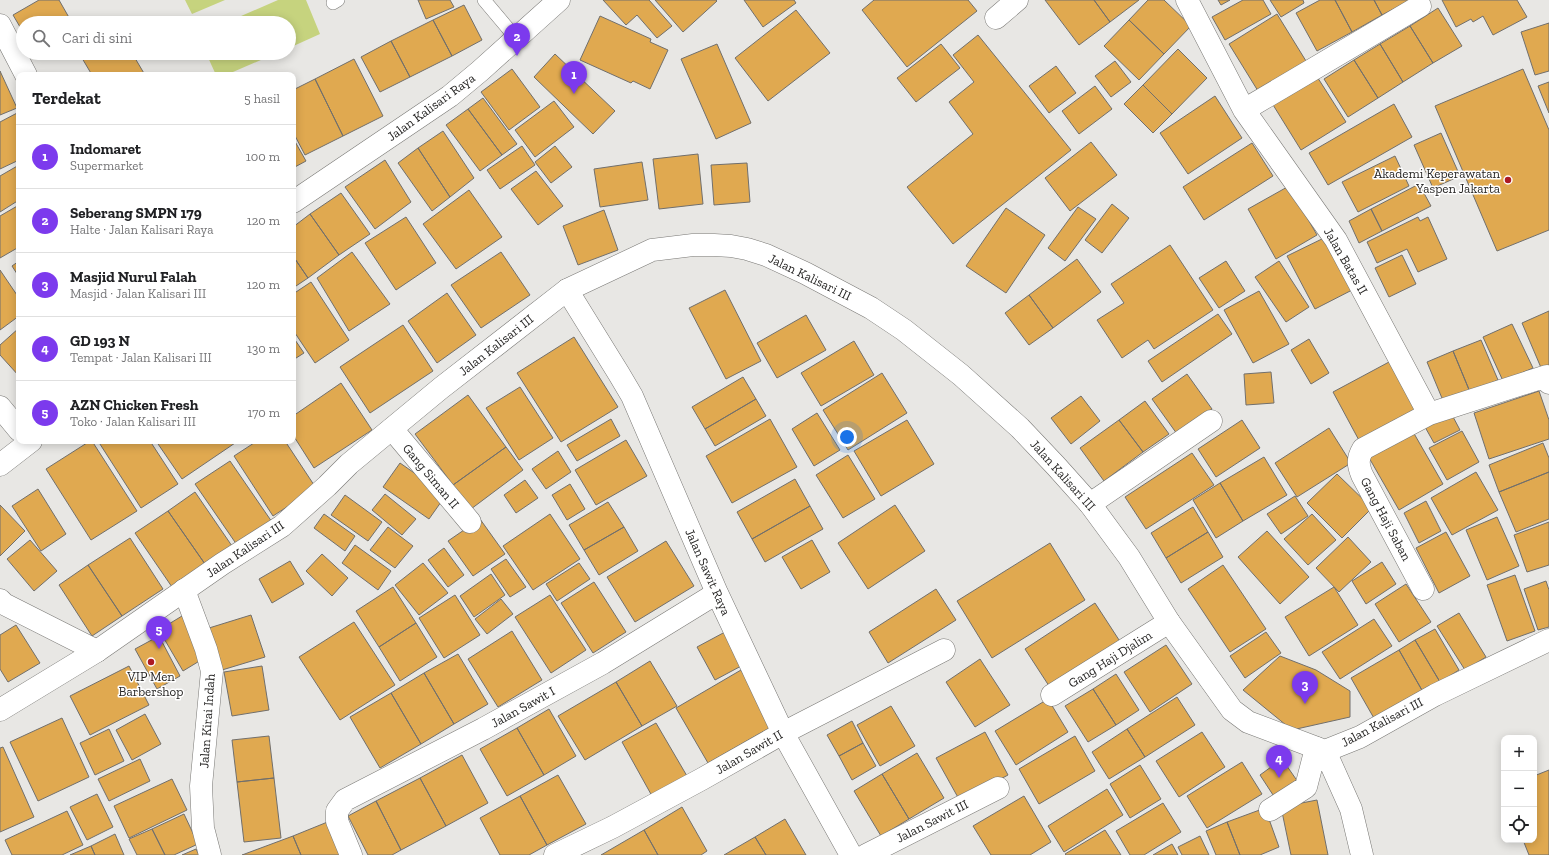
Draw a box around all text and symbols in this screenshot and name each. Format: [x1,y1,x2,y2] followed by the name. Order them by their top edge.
[16,16,296,60] search box
[504,23,530,56] pin: 2
[30,27,52,49] icon: search
[62,29,132,47] text: Cari di sini
[561,61,587,94] pin: 1
[384,70,478,144] street label: Jalan Kalisari Raya
[32,88,101,108] text: Terdekat
[244,91,280,106] text: 5 hasil
[70,140,141,158] text: Indomaret
[42,149,48,164] text: 1
[246,149,280,164] text: 100 m
[70,158,143,173] text: Supermarket
[1374,166,1501,196] place label: Akademi Keperawatan Yaspen Jakarta
[1503,175,1513,185] marker: Akademi Keperawatan Yaspen Jakarta
[70,204,202,222] text: Seberang SMPN 179
[42,213,48,228] text: 2
[247,213,280,228] text: 120 m
[70,222,214,237] text: Halte · Jalan Kalisari Raya
[1321,225,1371,297] street label: Jalan Batas II
[766,250,854,304] street label: Jalan Kalisari III
[70,268,197,286] text: Masjid Nurul Falah
[42,277,48,292] text: 3
[247,277,280,292] text: 120 m
[70,286,206,301] text: Masjid · Jalan Kalisari III
[456,311,536,379] street label: Jalan Kalisari III
[70,332,130,350] text: GD 193 N
[41,341,49,356] text: 4
[247,341,280,356] text: 130 m
[70,350,212,365] text: Tempat · Jalan Kalisari III
[70,396,198,414] text: AZN Chicken Fresh
[42,405,48,420] text: 5
[247,405,280,420] text: 170 m
[70,414,196,429] text: Toko · Jalan Kalisari III
[837,427,857,447] your location
[1027,436,1099,514] street label: Jalan Kalisari III
[400,441,462,511] street label: Gang Siman II
[1357,475,1415,564] street label: Gang Haji Saban
[203,518,287,580] street label: Jalan Kalisari III
[682,526,734,618] street label: Jalan Sawit Raya
[146,616,172,649] pin: 5
[1065,627,1156,692] street label: Gang Haji Djalim
[146,657,156,667] marker: VIP Men Barbershop
[119,669,183,699] place label: VIP Men Barbershop
[1292,671,1318,704] pin: 3
[196,673,218,769] street label: Jalan Kirai Indah
[489,683,557,731] street label: Jalan Sawit I
[1339,694,1425,750] street label: Jalan Kalisari III
[713,727,785,777] street label: Jalan Sawit II
[1501,735,1537,843] map controls
[1501,735,1537,771] button: +
[1266,745,1292,778] pin: 4
[1501,771,1537,807] button: −
[893,796,971,846] street label: Jalan Sawit III
[1501,807,1537,843] button: locate

